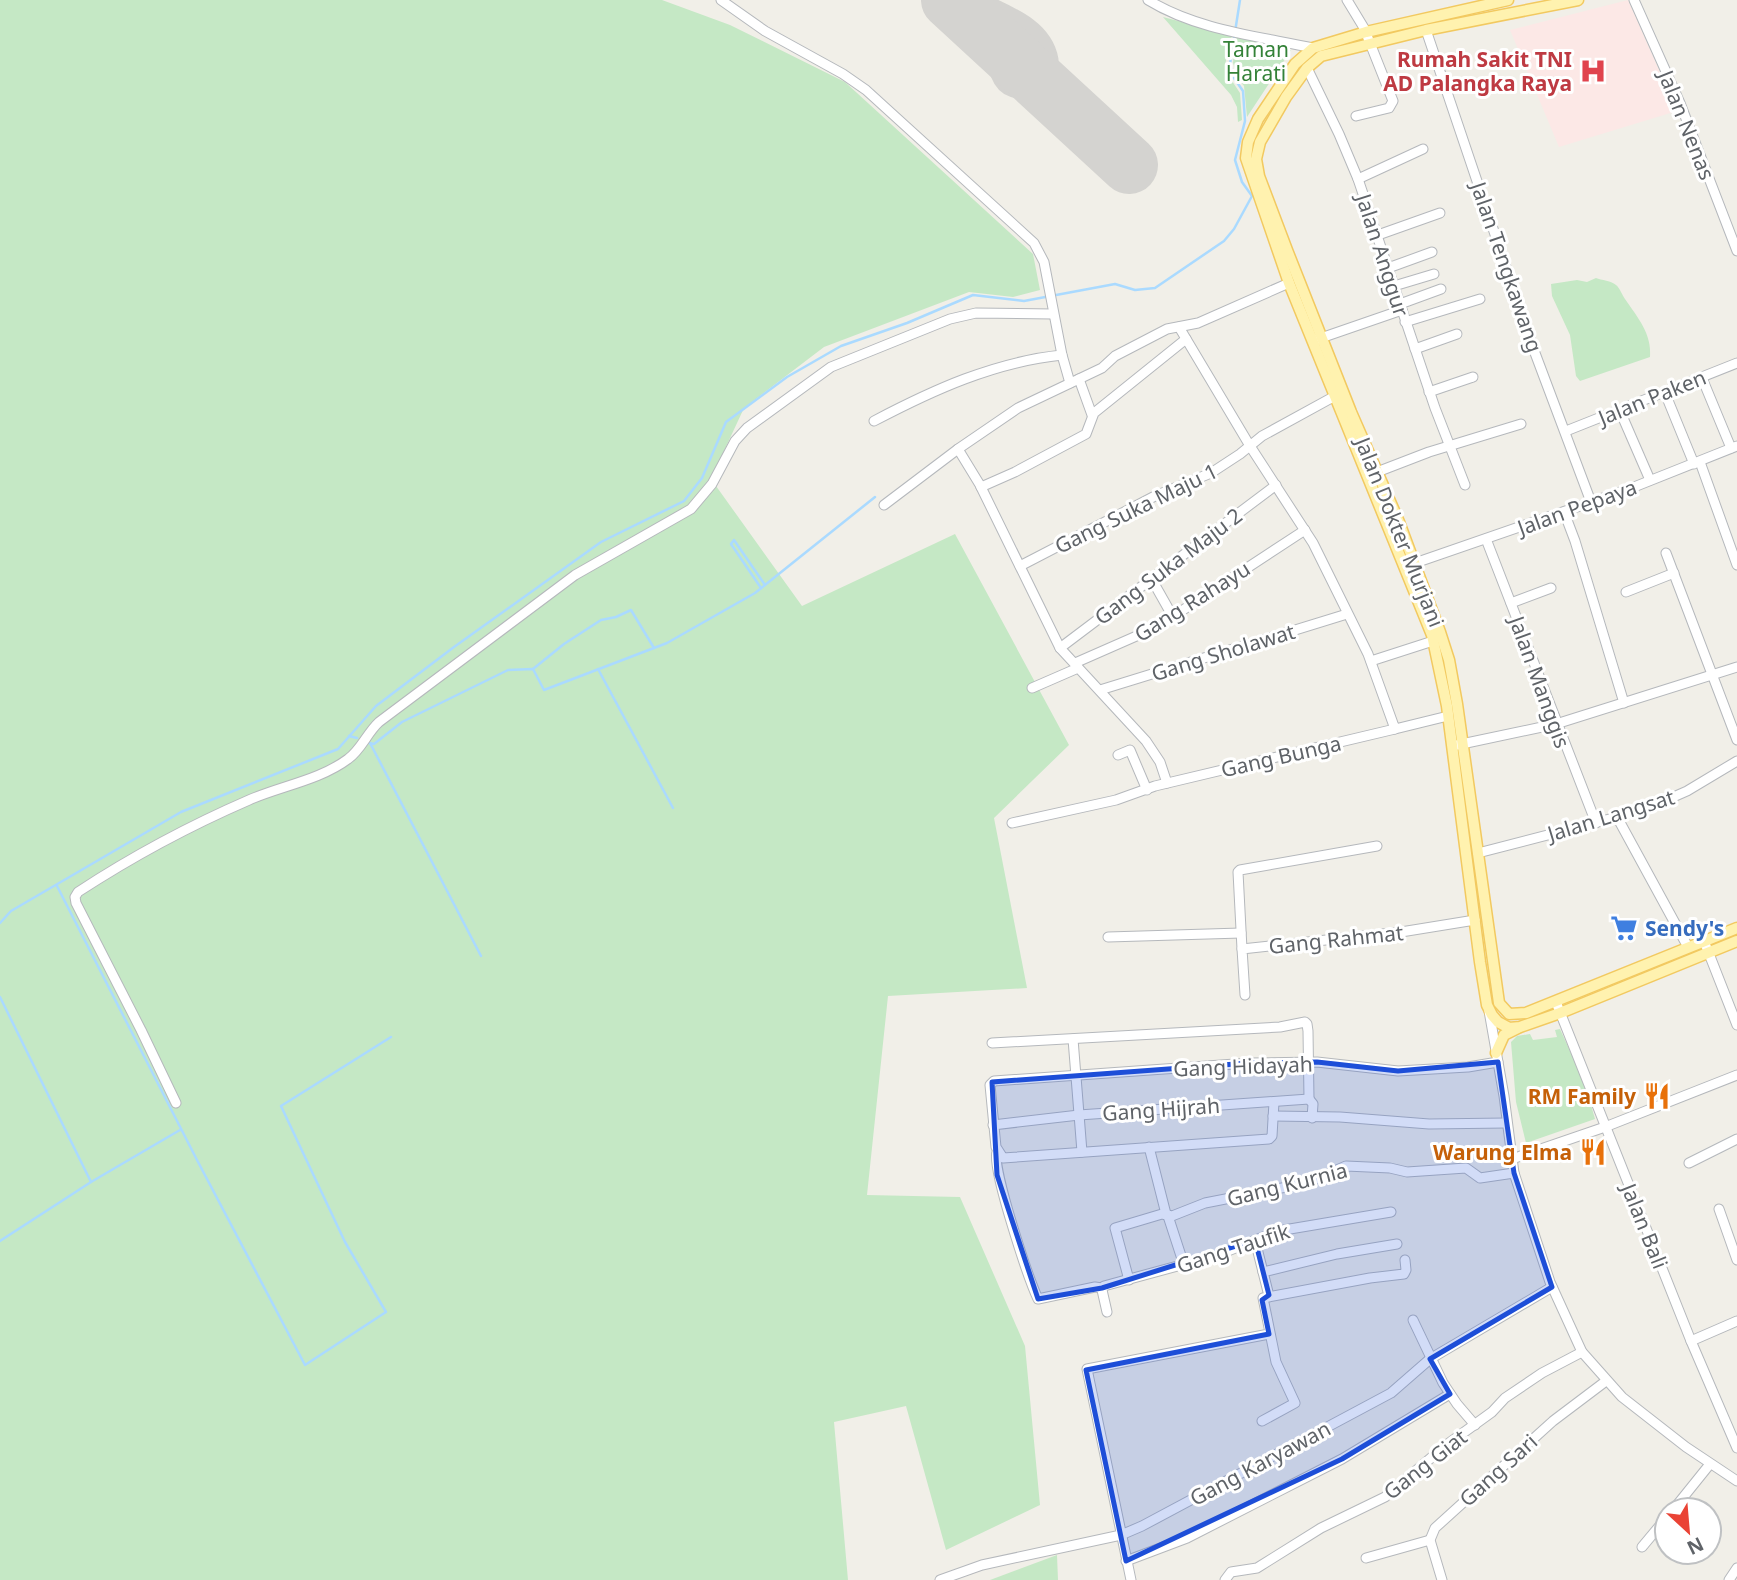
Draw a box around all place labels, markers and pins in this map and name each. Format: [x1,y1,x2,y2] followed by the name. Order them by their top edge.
[1383,45,1572,97] place label: Rumah Sakit TNI AD Palangka Raya
[1578,56,1608,86] hospital icon: Rumah Sakit TNI AD Palangka Raya
[1609,913,1639,943] supermarket icon: Sendy's
[1645,914,1724,942] place label: Sendy's
[1642,1081,1672,1111] restaurant icon: RM Family
[1528,1082,1636,1110] place label: RM Family
[1578,1137,1608,1167] restaurant icon: Warung Elma
[1433,1138,1572,1166] place label: Warung Elma

